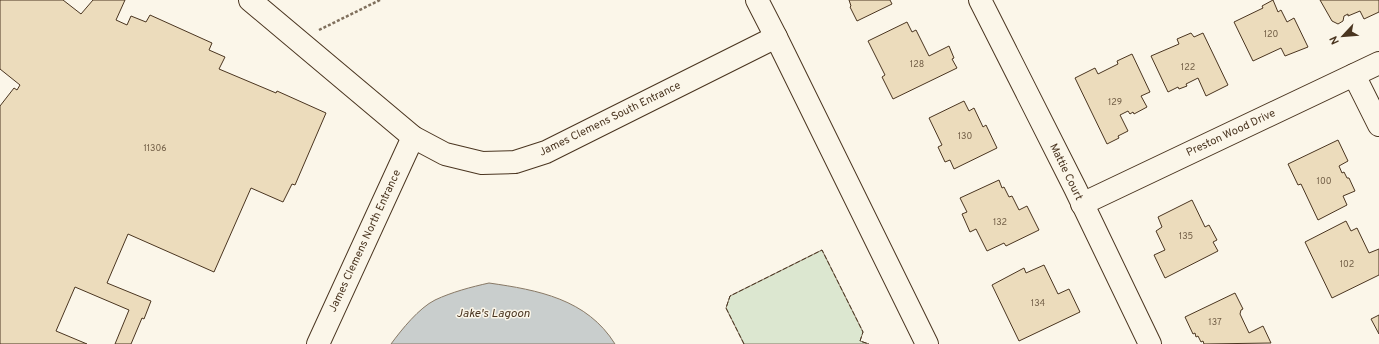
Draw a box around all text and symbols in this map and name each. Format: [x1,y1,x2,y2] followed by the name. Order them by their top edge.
[1323,16,1363,56] north arrow
[1264,29,1279,40] house number: 120
[1327,33,1343,47] text: N
[910,59,924,70] house number: 128
[1181,62,1195,73] house number: 122
[537,78,683,159] street label: James Clemens South Entrance
[1108,97,1122,108] house number: 129
[1184,106,1278,160] street label: Preston Wood Drive
[958,131,972,142] house number: 130
[1046,141,1086,203] street label: Mattie Court
[143,143,167,154] house number: 11306
[326,167,404,314] street label: James Clemens North Entrance
[1317,176,1332,187] house number: 100
[993,217,1007,228] house number: 132
[1179,231,1193,242] house number: 135
[1340,259,1354,270] house number: 102
[1031,298,1046,309] house number: 134
[456,306,530,322] water label: Jake's Lagoon
[1208,317,1222,328] house number: 137

